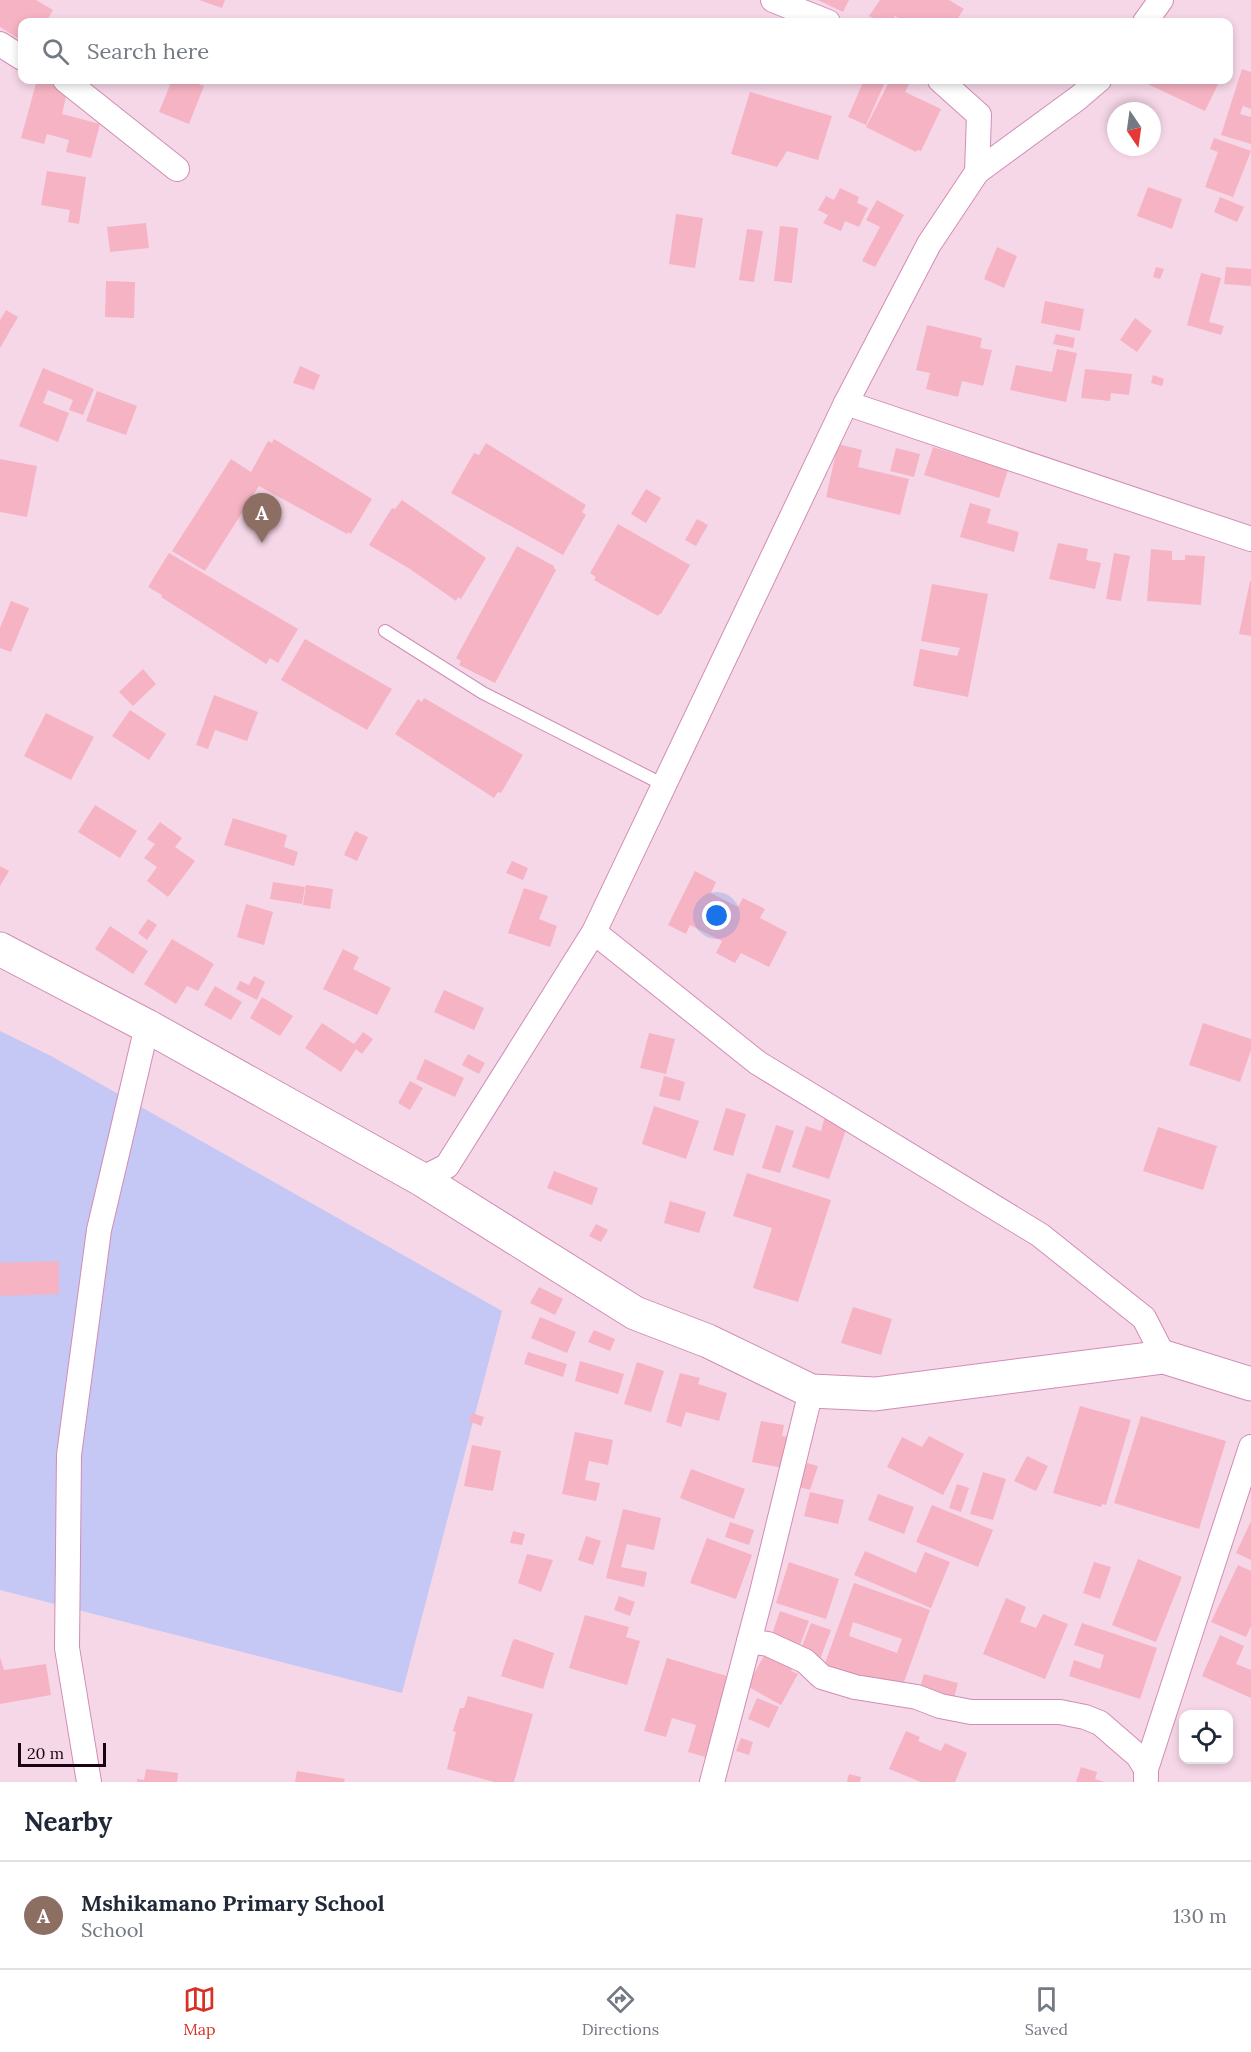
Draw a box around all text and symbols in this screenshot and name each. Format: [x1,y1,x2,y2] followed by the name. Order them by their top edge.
[18,18,1233,84] search box
[39,35,72,68] icon: search
[87,37,209,65] text: Search here
[1107,102,1161,156] north arrow
[242,494,282,543] pin: A
[702,901,731,930] your location
[1179,1710,1233,1764] map controls
[1179,1710,1233,1764] button: locate
[18,1740,106,1768] scale bar
[27,1743,64,1763] text: 20 m
[24,1805,112,1838] text: Nearby
[81,1889,385,1917] text: Mshikamano Primary School
[37,1903,50,1928] text: A
[1173,1903,1227,1928] text: 130 m
[81,1917,144,1942] text: School
[183,1983,216,2039] tab: Map
[582,1983,659,2039] tab: Directions
[1025,1983,1068,2039] tab: Saved

